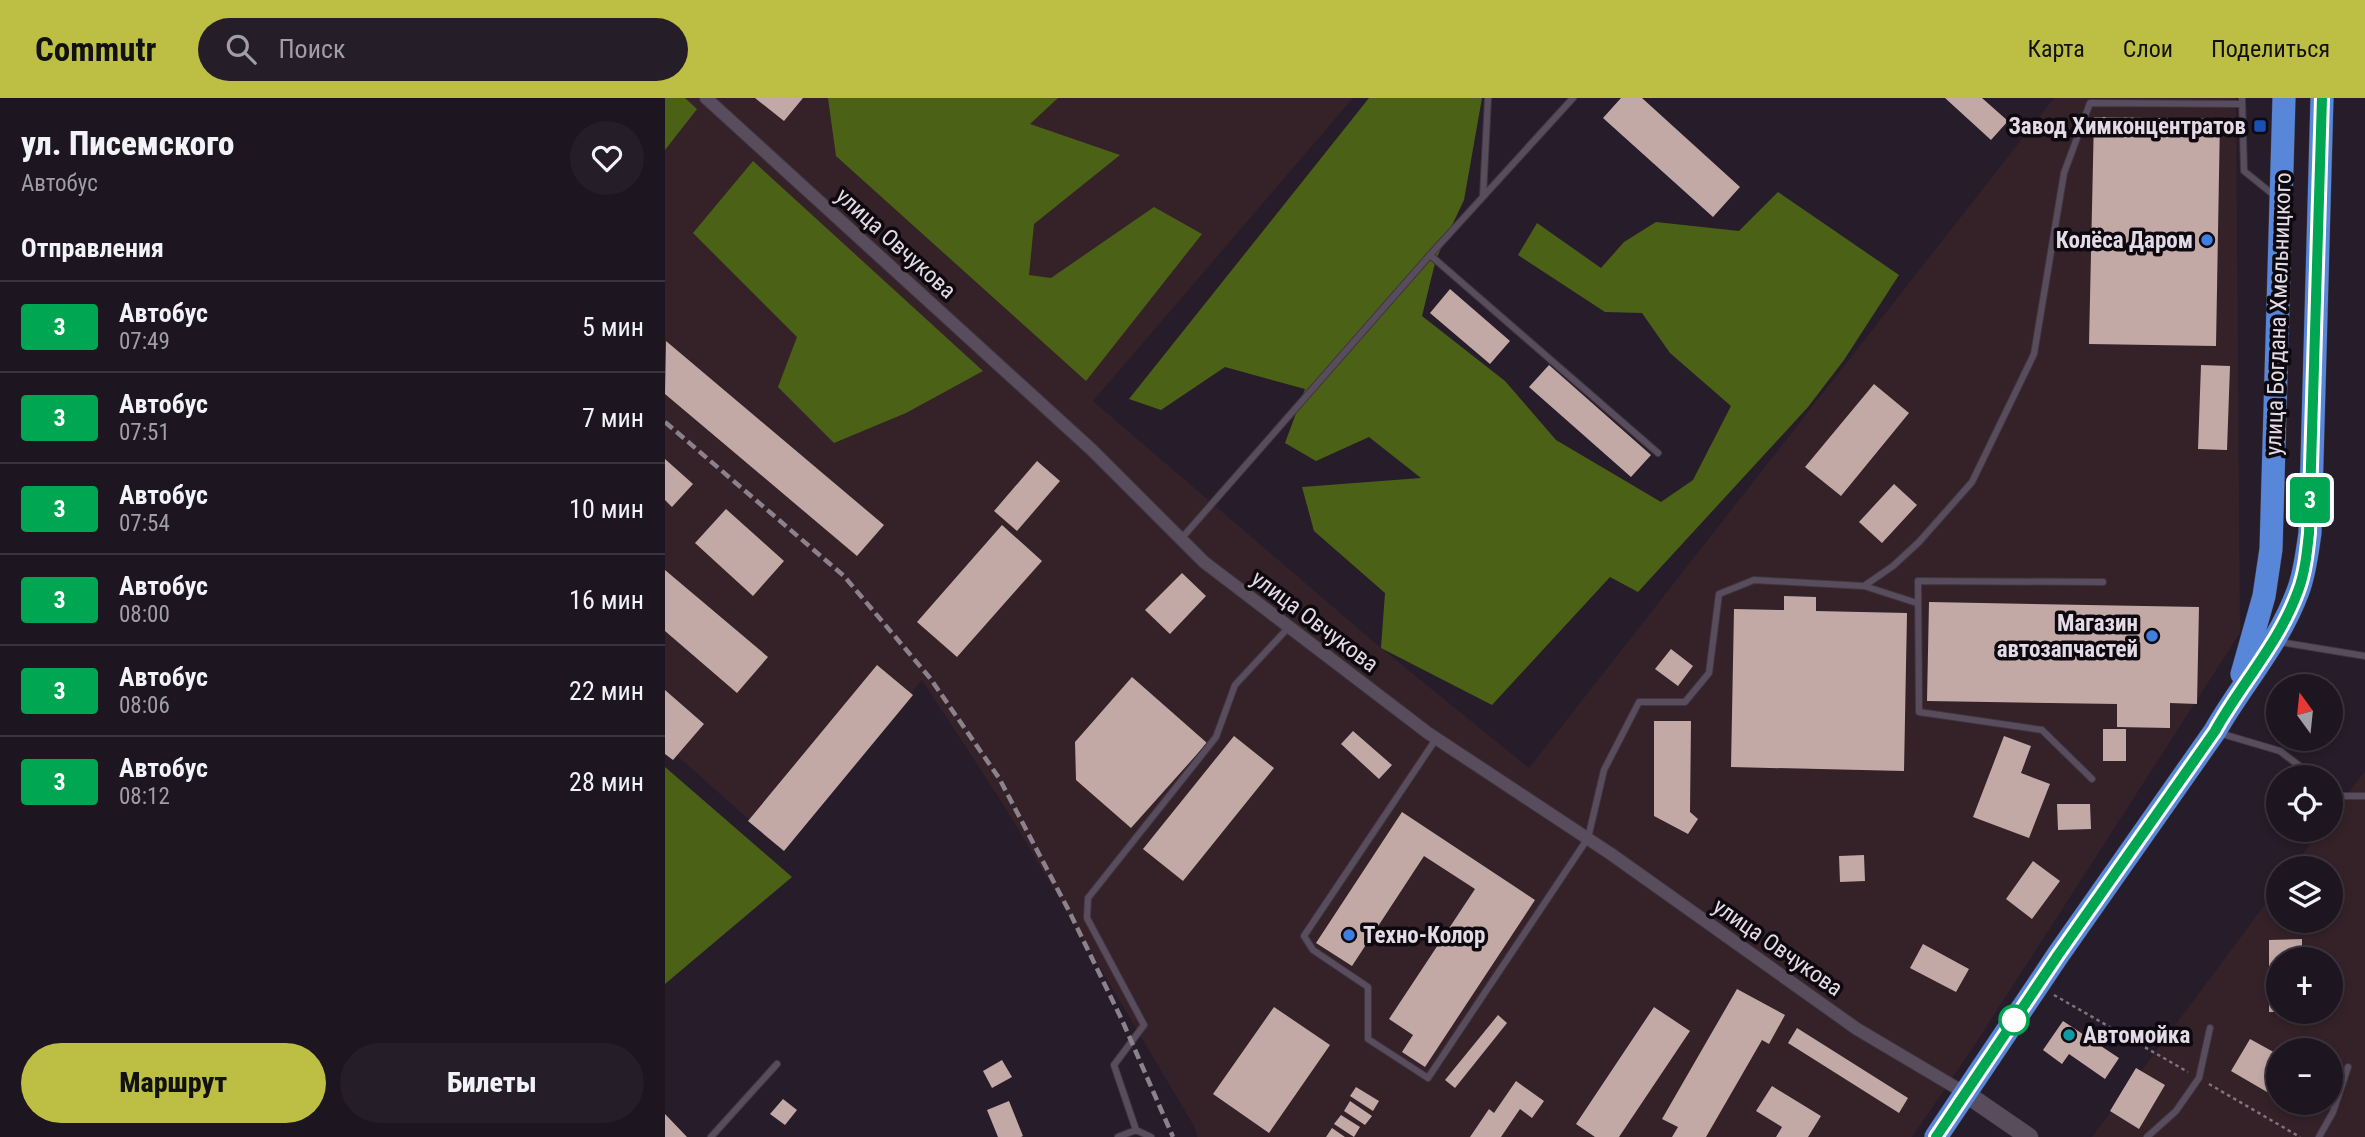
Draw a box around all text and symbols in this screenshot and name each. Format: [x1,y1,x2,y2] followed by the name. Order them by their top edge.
[198,18,688,81] search box
[35,30,156,69] text: Commutr
[222,30,260,68] icon: search
[278,34,345,64] text: Поиск
[2027,35,2085,63] text: Карта
[2123,35,2173,63] text: Слои
[2211,35,2330,63] text: Поделиться
[2008,113,2246,140] place label: Завод Химконцентратов
[2252,118,2268,134] marker: Завод Химконцентратов
[570,121,644,195] button: heart
[21,124,234,163] text: ул. Писемского
[21,170,98,197] text: Автобус
[2260,172,2297,456] street label: улица Богдана Хмельницкого
[830,183,961,304] street label: улица Овчукова
[2056,227,2193,254] place label: Колёса Даром
[2199,232,2215,248] marker: Колёса Даром
[21,233,164,263] text: Отправления
[119,298,208,328] text: Автобус
[582,312,644,342] text: 5 мин
[53,313,66,341] text: 3
[119,328,170,355] text: 07:49
[119,389,208,419] text: Автобус
[582,403,644,433] text: 7 мин
[53,404,66,432] text: 3
[119,419,170,446] text: 07:51
[2287,477,2333,523] line badge: 3
[119,480,208,510] text: Автобус
[2304,486,2316,514] text: 3
[569,494,644,524] text: 10 мин
[53,495,66,523] text: 3
[119,510,170,537] text: 07:54
[1246,565,1383,678] street label: улица Овчукова
[119,571,208,601] text: Автобус
[569,585,644,615] text: 16 мин
[53,586,66,614] text: 3
[119,601,170,628] text: 08:00
[1997,610,2138,663] place label: Магазин автозапчастей
[2144,628,2160,644] marker: Магазин автозапчастей
[119,662,208,692] text: Автобус
[2266,674,2343,751] north arrow
[2266,674,2343,1115] map controls
[569,676,644,706] text: 22 мин
[53,677,66,705] text: 3
[119,692,170,719] text: 08:06
[119,753,208,783] text: Автобус
[2266,765,2343,842] button: locate
[569,767,644,797] text: 28 мин
[53,768,66,796] text: 3
[119,783,170,810] text: 08:12
[2266,856,2343,933] button: layers
[1708,893,1848,1002] street label: улица Овчукова
[1363,922,1485,949] place label: Техно-Колор
[1341,927,1357,943] marker: Техно-Колор
[2266,947,2343,1024] button: +
[1999,1005,2029,1035] unlabelled marker
[2083,1022,2190,1049] place label: Автомойка
[2061,1027,2077,1043] marker: Автомойка
[2266,1038,2343,1115] button: −
[21,1043,326,1123] button: Маршрут
[340,1043,644,1123] button: Билеты

